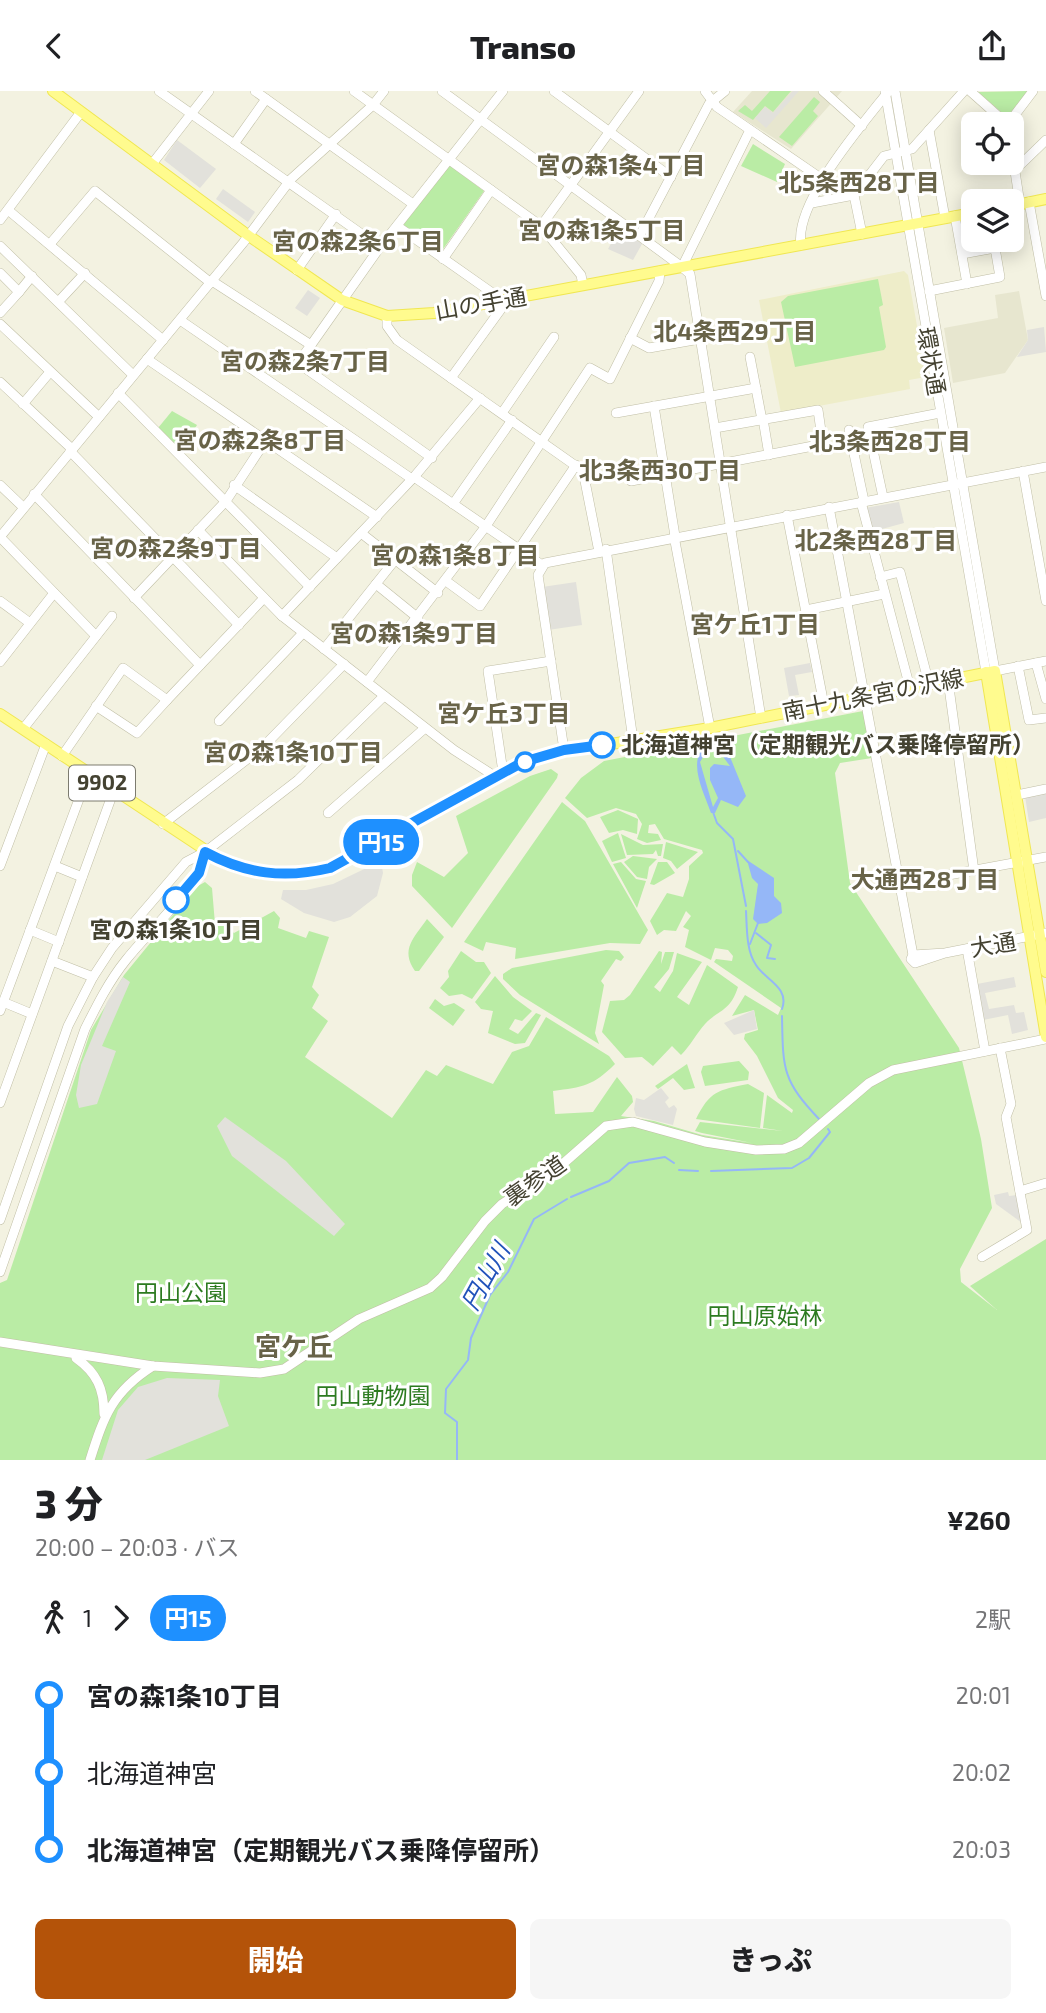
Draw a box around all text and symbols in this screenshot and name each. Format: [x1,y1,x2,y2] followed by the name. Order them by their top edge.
[35,27,73,65] icon: back
[470,27,576,65] text: Transo
[973,27,1011,65] icon: share
[961,112,1024,252] map controls
[961,112,1024,175] button: locate
[536,150,706,179] district label: 宮の森1条4丁目
[778,167,940,196] district label: 北5条西28丁目
[961,189,1024,252] button: layers
[518,215,686,244] district label: 宮の森1条5丁目
[272,226,444,255] district label: 宮の森2条6丁目
[433,281,529,325] street label: 山の手通
[653,316,817,345] district label: 北4条西29丁目
[912,324,952,397] street label: 環状通
[220,346,390,375] district label: 宮の森2条7丁目
[174,425,346,454] district label: 宮の森2条8丁目
[809,426,971,455] district label: 北3条西28丁目
[579,455,741,484] district label: 北3条西30丁目
[795,525,957,554] district label: 北2条西28丁目
[90,533,262,562] district label: 宮の森2条9丁目
[370,540,540,569] district label: 宮の森1条8丁目
[690,609,820,638] district label: 宮ケ丘1丁目
[330,618,498,647] district label: 宮の森1条9丁目
[780,663,966,725] street label: 南十九条宮の沢線
[437,698,571,727] district label: 宮ケ丘3丁目
[621,730,1035,758] place label: 北海道神宮（定期観光バス乗降停留所）
[589,732,615,758] marker: 北海道神宮（定期観光バス乗降停留所）
[203,737,383,766] district label: 宮の森1条10丁目
[515,752,535,772] unlabelled marker
[69,765,135,801] road number: 9902
[341,819,421,865] line badge: 円15
[357,827,405,856] text: 円15
[851,864,999,893] district label: 大通西28丁目
[163,887,189,913] marker: 宮の森1条10丁目
[90,915,262,943] place label: 宮の森1条10丁目
[968,926,1018,962] street label: 大通
[498,1149,571,1211] street label: 裏参道
[455,1235,516,1315] water label: 円山川
[135,1278,227,1306] park label: 円山公園
[708,1301,823,1329] park label: 円山原始林
[255,1330,333,1361] district label: 宮ケ丘
[316,1381,431,1409] park label: 円山動物園
[35,1480,103,1526] text: 3 分
[947,1504,1011,1535] text: ¥260
[35,1533,239,1561] text: 20:00 – 20:03 · バス
[35,1599,73,1637] icon: walk
[102,1599,140,1637] icon: forward
[164,1603,212,1632] text: 円15
[83,1604,92,1632] text: 1
[975,1605,1011,1633] text: 2駅
[87,1680,282,1711] text: 宮の森1条10丁目
[956,1681,1011,1709] text: 20:01
[87,1757,217,1788] text: 北海道神宮
[952,1758,1011,1786] text: 20:02
[87,1834,555,1865] text: 北海道神宮（定期観光バス乗降停留所）
[952,1835,1011,1863] text: 20:03
[35,1919,516,1999] button: 開始
[530,1919,1011,1999] button: きっぷ

